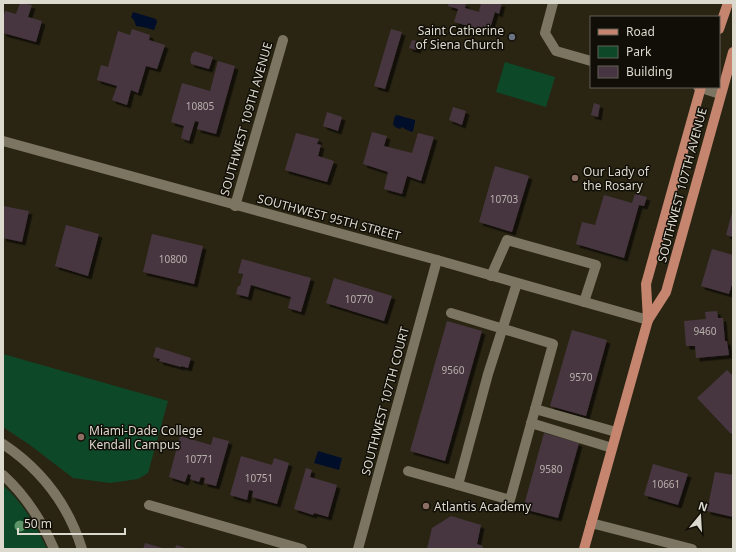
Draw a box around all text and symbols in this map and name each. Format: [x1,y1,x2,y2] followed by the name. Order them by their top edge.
[590,16,720,88] legend
[415,22,504,53] place label: Saint Catherine of Siena Church
[626,23,655,40] text: Road
[507,32,517,42] marker: Saint Catherine of Siena Church
[216,40,276,198] street label: SOUTHWEST 109TH AVENUE
[626,43,652,60] text: Park
[626,63,673,80] text: Building
[186,99,215,113] house number: 10805
[653,106,711,264] street label: SOUTHWEST 107TH AVENUE
[583,163,650,194] place label: Our Lady of the Rosary
[570,173,580,183] marker: Our Lady of the Rosary
[255,190,403,244] street label: SOUTHWEST 95TH STREET
[490,192,519,206] house number: 10703
[159,252,188,266] house number: 10800
[345,292,374,306] house number: 10770
[357,324,413,477] street label: SOUTHWEST 107TH COURT
[694,324,717,338] house number: 9460
[442,363,465,377] house number: 9560
[570,370,593,384] house number: 9570
[89,422,203,453] place label: Miami-Dade College Kendall Campus
[76,432,86,442] marker: Miami-Dade College Kendall Campus
[185,452,213,466] house number: 10771
[540,462,563,476] house number: 9580
[245,471,273,485] house number: 10751
[652,477,680,491] house number: 10661
[680,496,720,536] north arrow
[697,497,710,515] text: N
[434,498,532,515] place label: Atlantis Academy
[421,501,431,511] marker: Atlantis Academy
[18,510,125,536] scale bar
[24,515,52,532] text: 50 m

